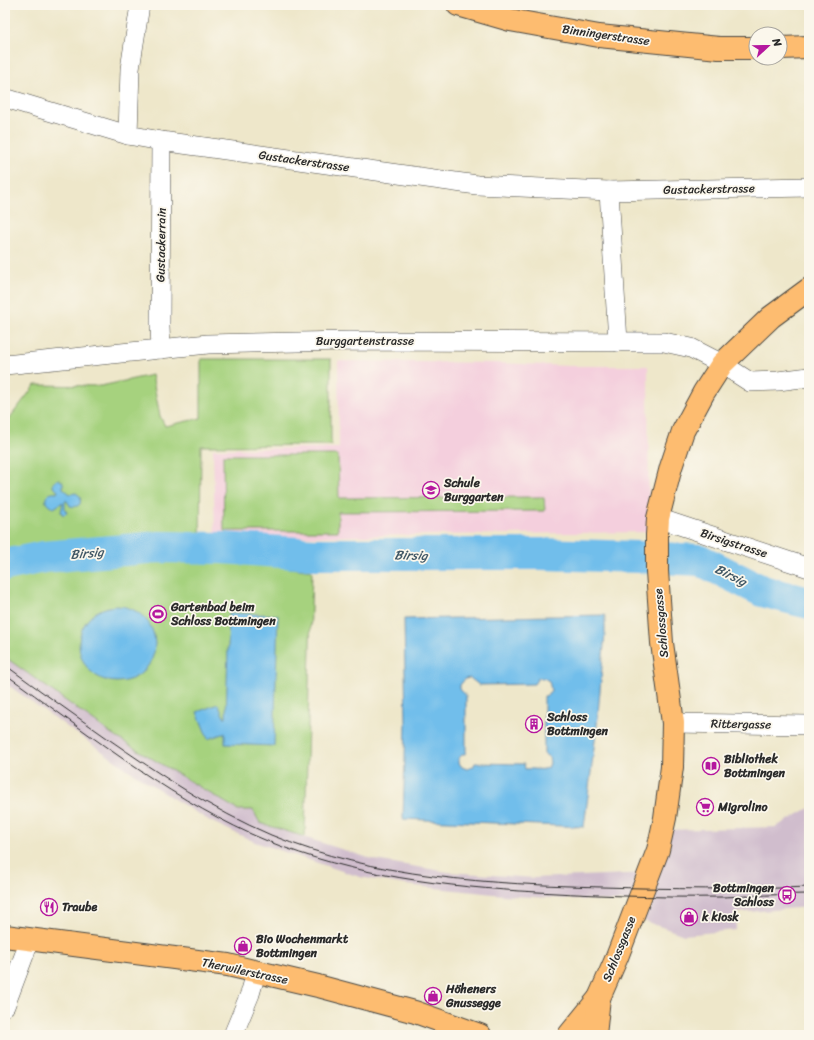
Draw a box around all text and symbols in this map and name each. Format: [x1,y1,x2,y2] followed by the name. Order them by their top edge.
[561,18,651,52] street label: Binningerstrasse
[748,26,788,66] north arrow
[766,34,787,50] text: N
[257,144,351,178] street label: Gustackerstrasse
[663,177,755,201] street label: Gustackerstrasse
[149,207,173,282] street label: Gustackerrain
[316,330,414,352] street label: Burggartenstrasse
[443,472,504,508] place label: Schule Burggarten
[421,480,441,500] school or university icon: Schule Burggarten
[697,522,771,564] street label: Birsigstrasse
[69,540,106,566] water label: Birsig
[394,543,429,567] water label: Birsig
[711,557,752,593] water label: Birsig
[647,587,675,658] street label: Schlossgasse
[170,596,276,632] place label: Gartenbad beim Schloss Bottmingen
[148,604,168,624] sports icon: Gartenbad beim Schloss Bottmingen
[546,706,608,742] place label: Schloss Bottmingen
[711,712,771,736] street label: Rittergasse
[524,714,544,734] building icon: Schloss Bottmingen
[724,748,785,784] place label: Bibliothek Bottmingen
[701,756,721,776] library icon: Bibliothek Bottmingen
[717,796,768,818] place label: Migrolino
[695,797,715,817] supermarket icon: Migrolino
[713,877,775,913] place label: Bottmingen Schloss
[777,885,797,905] bus stop icon: Bottmingen Schloss
[62,896,97,918] place label: Traube
[39,897,59,917] restaurant icon: Traube
[701,906,739,928] place label: k kiosk
[679,907,699,927] shop icon: k kiosk
[596,913,642,985] street label: Schlossgasse
[256,928,349,964] place label: Bio Wochenmarkt Bottmingen
[233,936,253,956] shop icon: Bio Wochenmarkt Bottmingen
[200,951,290,991] street label: Therwilerstrasse
[445,978,501,1014] place label: Höheners Gnussegge
[423,986,443,1006] shop icon: Höheners Gnussegge

